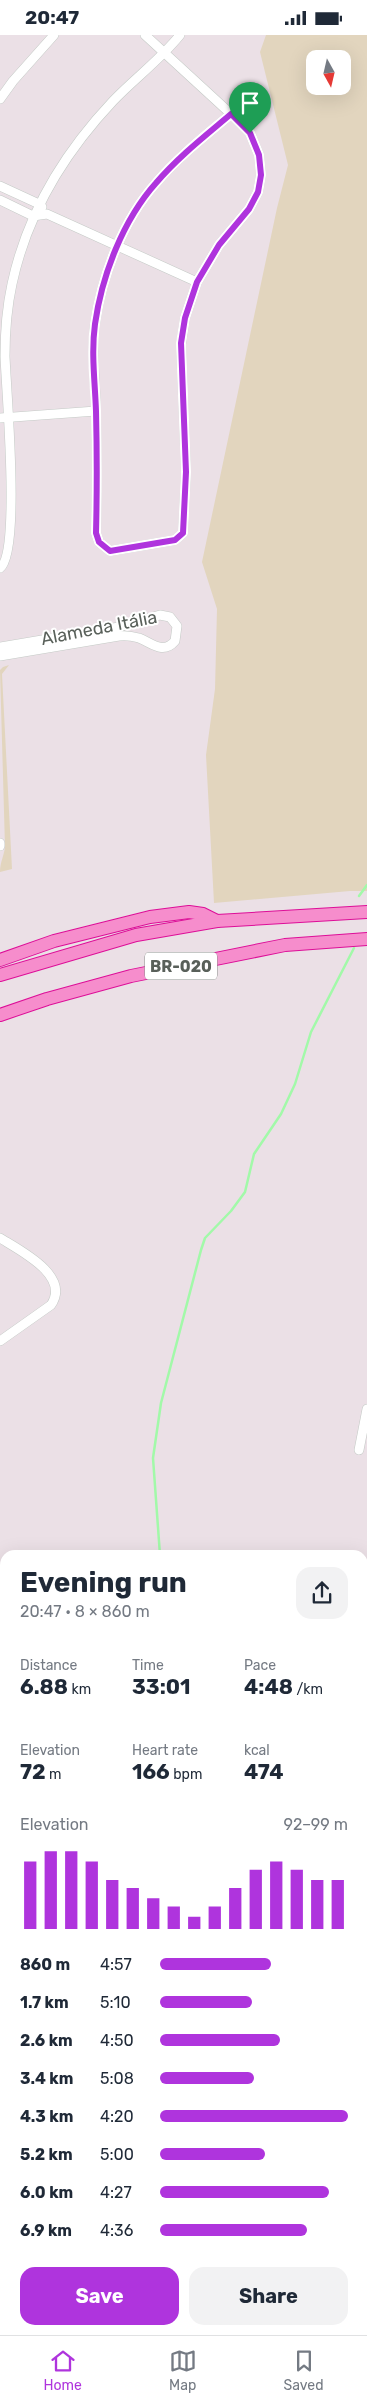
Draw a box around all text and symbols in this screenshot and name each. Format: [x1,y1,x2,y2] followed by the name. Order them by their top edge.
[25,6,79,29] text: 20:47
[306,50,351,95] north arrow
[306,50,351,95] map controls
[229,82,271,133] pin
[236,89,264,117] icon: arrive
[39,606,159,650] street label: Alameda Itália
[145,953,217,979] road number: BR-020
[20,1566,187,1599] text: Evening run
[296,1567,348,1619] button: share
[20,1602,150,1621] text: 20:47 · 8 × 860 m
[20,1657,77,1674] text: Distance
[132,1657,164,1674] text: Time
[244,1657,276,1674] text: Pace
[20,1674,68,1699] text: 6.88
[132,1674,191,1699] text: 33:01
[244,1674,293,1699] text: 4:48
[68,1681,91,1698] text: km
[293,1681,323,1698] text: /km
[20,1742,80,1759] text: Elevation
[132,1742,198,1759] text: Heart rate
[244,1742,270,1759] text: kcal
[20,1759,46,1784] text: 72
[132,1759,170,1784] text: 166
[244,1759,284,1784] text: 474
[46,1766,62,1783] text: m
[170,1766,202,1783] text: bpm
[20,1815,89,1834] text: Elevation
[283,1815,348,1834] text: 92–99 m
[20,1955,70,1974] text: 860 m
[100,1955,132,1974] text: 4:57
[20,1993,69,2012] text: 1.7 km
[100,1993,131,2012] text: 5:10
[20,2031,73,2050] text: 2.6 km
[100,2031,134,2050] text: 4:50
[20,2069,73,2088] text: 3.4 km
[100,2069,134,2088] text: 5:08
[20,2107,73,2126] text: 4.3 km
[100,2107,134,2126] text: 4:20
[20,2145,73,2164] text: 5.2 km
[100,2145,134,2164] text: 5:00
[20,2183,73,2202] text: 6.0 km
[100,2183,132,2202] text: 4:27
[20,2221,72,2240] text: 6.9 km
[100,2221,133,2240] text: 4:36
[20,2267,179,2325] button: Save
[189,2267,348,2325] button: Share
[43,2347,82,2394] tab: Home
[169,2347,197,2394] tab: Map
[284,2347,324,2394] tab: Saved

